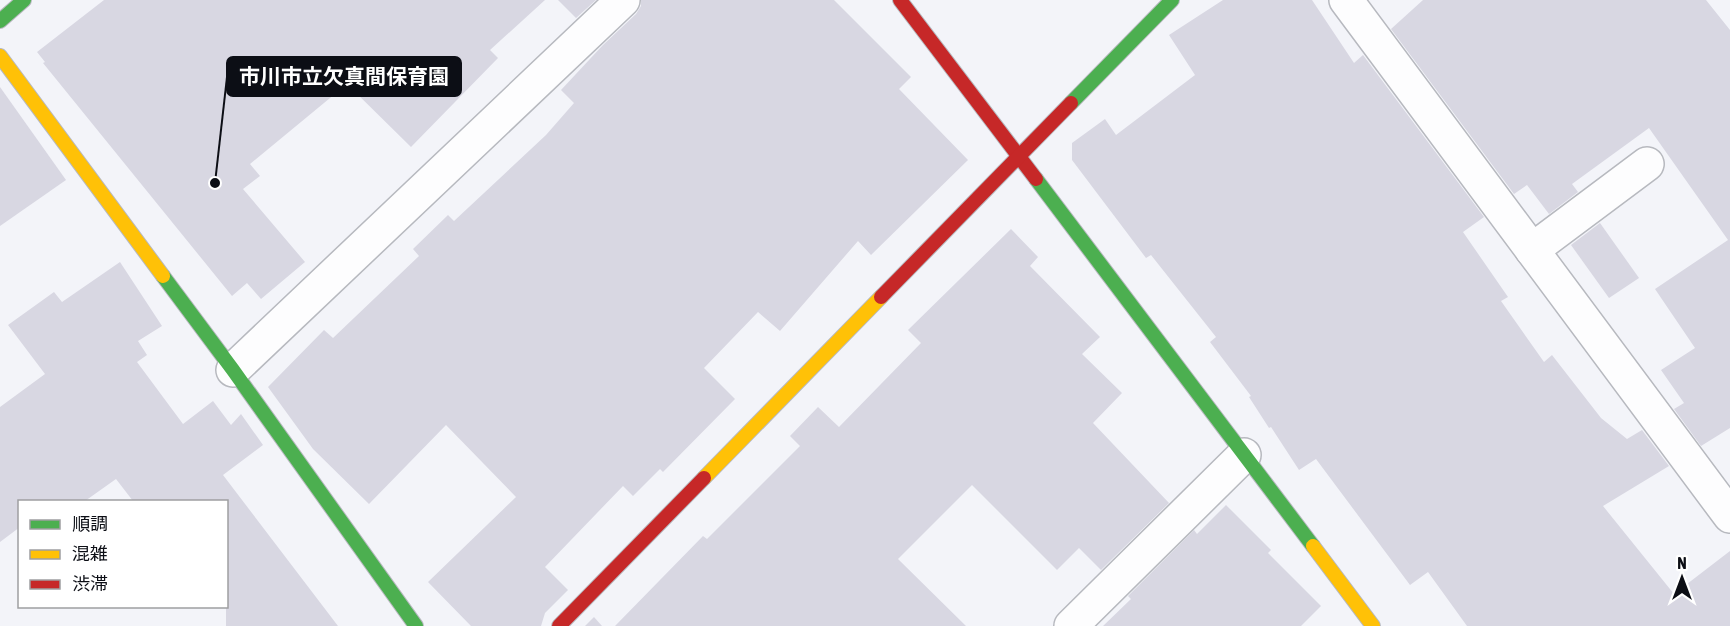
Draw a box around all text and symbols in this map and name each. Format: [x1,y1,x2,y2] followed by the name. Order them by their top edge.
[227,57,461,96] callout: 市川市立欠真間保育園
[239,64,449,88] text: 市川市立欠真間保育園
[18,500,228,608] legend
[72,513,108,534] text: 順調
[72,543,108,564] text: 混雑
[1652,548,1712,608] north arrow
[1677,554,1687,572] text: N
[72,573,108,594] text: 渋滞

